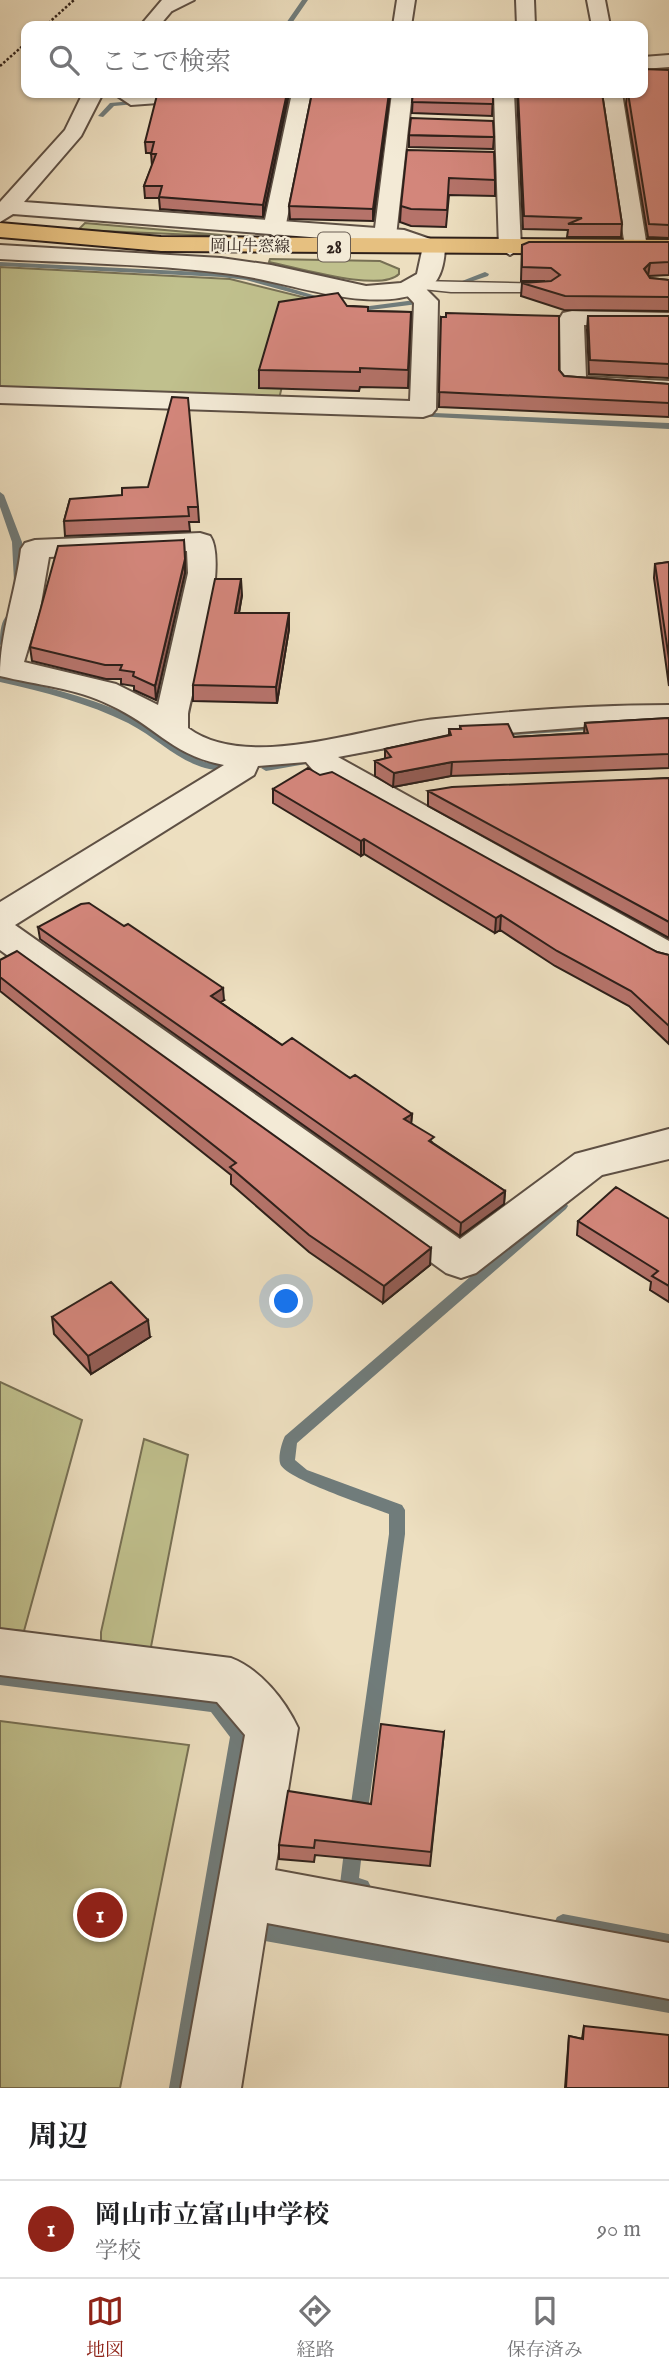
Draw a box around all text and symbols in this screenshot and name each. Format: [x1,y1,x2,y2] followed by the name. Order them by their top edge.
[21,21,648,98] search box
[45,41,83,79] icon: search
[101,46,231,79] text: ここで検索
[318,232,350,262] road number: 28
[210,236,290,258] street label: 岡山牛窓線
[269,1284,303,1318] your location
[77,1889,123,1941] pin: 1
[28,2119,88,2157] text: 周辺
[95,2199,329,2232] text: 岡山市立富山中学校
[47,2215,55,2244] text: 1
[597,2215,641,2244] text: 90 m
[95,2237,141,2266] text: 学校
[86,2292,124,2363] tab: 地図
[296,2292,335,2363] tab: 経路
[507,2292,583,2363] tab: 保存済み

